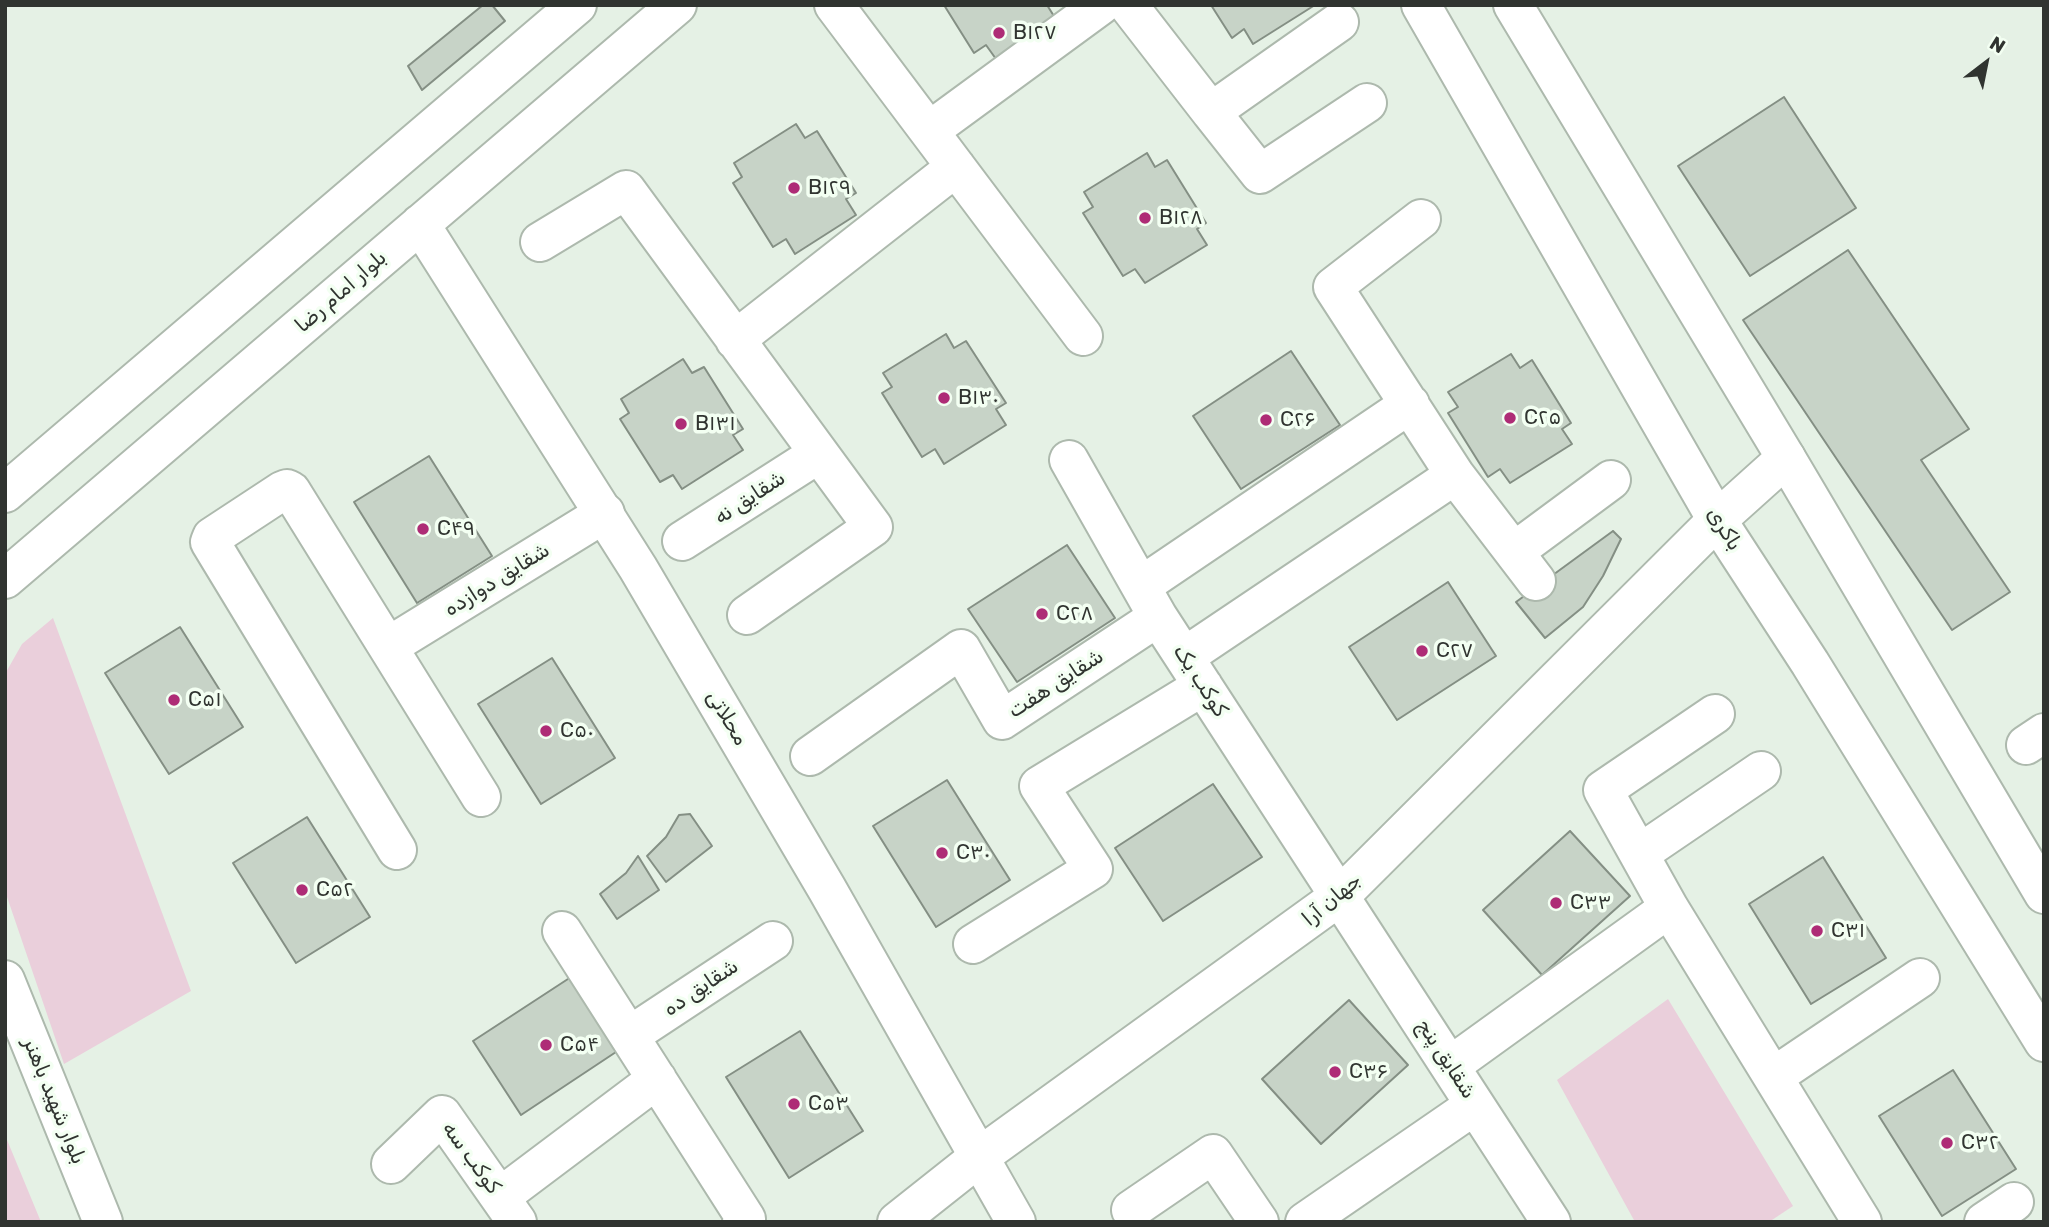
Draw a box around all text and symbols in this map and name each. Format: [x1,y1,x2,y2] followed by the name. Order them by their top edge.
[1013,20,1057,46] place label: B۱۲۷
[991,25,1007,41] marker: B۱۲۷
[1951,28,2021,98] north arrow
[1985,31,2009,58] text: N
[808,175,851,201] place label: B۱۲۹
[786,180,802,196] marker: B۱۲۹
[1159,205,1203,231] place label: B۱۲۸
[1137,210,1153,226] marker: B۱۲۸
[290,246,392,338] street label: بلوار امام رضا
[958,385,999,411] place label: B۱۳۰
[936,390,952,406] marker: B۱۳۰
[1524,405,1562,431] place label: C۲۵
[1280,407,1316,433] place label: C۲۶
[1502,410,1518,426] marker: C۲۵
[695,411,736,437] place label: B۱۳۱
[1258,412,1274,428] marker: C۲۶
[673,416,689,432] marker: B۱۳۱
[710,466,790,530] street label: شقایق نه
[1701,502,1747,556] street label: باکری
[437,516,475,542] place label: C۴۹
[415,521,431,537] marker: C۴۹
[440,538,554,622] street label: شقایق دوازده
[1056,601,1094,627] place label: C۲۸
[1034,606,1050,622] marker: C۲۸
[1436,638,1474,664] place label: C۲۷
[1167,640,1233,722] street label: کوکب یک
[1414,643,1430,659] marker: C۲۷
[1004,644,1108,724] street label: شقایق هفت
[701,686,753,750] street label: محلاتی
[188,687,222,713] place label: C۵۱
[166,692,182,708] marker: C۵۱
[560,718,594,744] place label: C۵۰
[538,723,554,739] marker: C۵۰
[956,840,990,866] place label: C۳۰
[934,845,950,861] marker: C۳۰
[1297,868,1367,932] street label: جهان آرا
[316,877,354,903] place label: C۵۲
[294,882,310,898] marker: C۵۲
[1570,890,1611,916] place label: C۳۳
[1548,895,1564,911] marker: C۳۳
[1831,918,1865,944] place label: C۳۱
[1809,923,1825,939] marker: C۳۱
[659,954,743,1022] street label: شقایق ده
[1411,1014,1481,1104] street label: شقایق پنج
[560,1032,599,1058] place label: C۵۴
[17,1034,91,1168] street label: بلوار شهید باهنر
[538,1037,554,1053] marker: C۵۴
[1349,1059,1388,1085] place label: C۳۶
[1327,1064,1343,1080] marker: C۳۶
[808,1091,849,1117] place label: C۵۳
[786,1096,802,1112] marker: C۵۳
[436,1117,506,1199] street label: کوکب سه
[1961,1130,1999,1156] place label: C۳۲
[1939,1135,1955,1151] marker: C۳۲

